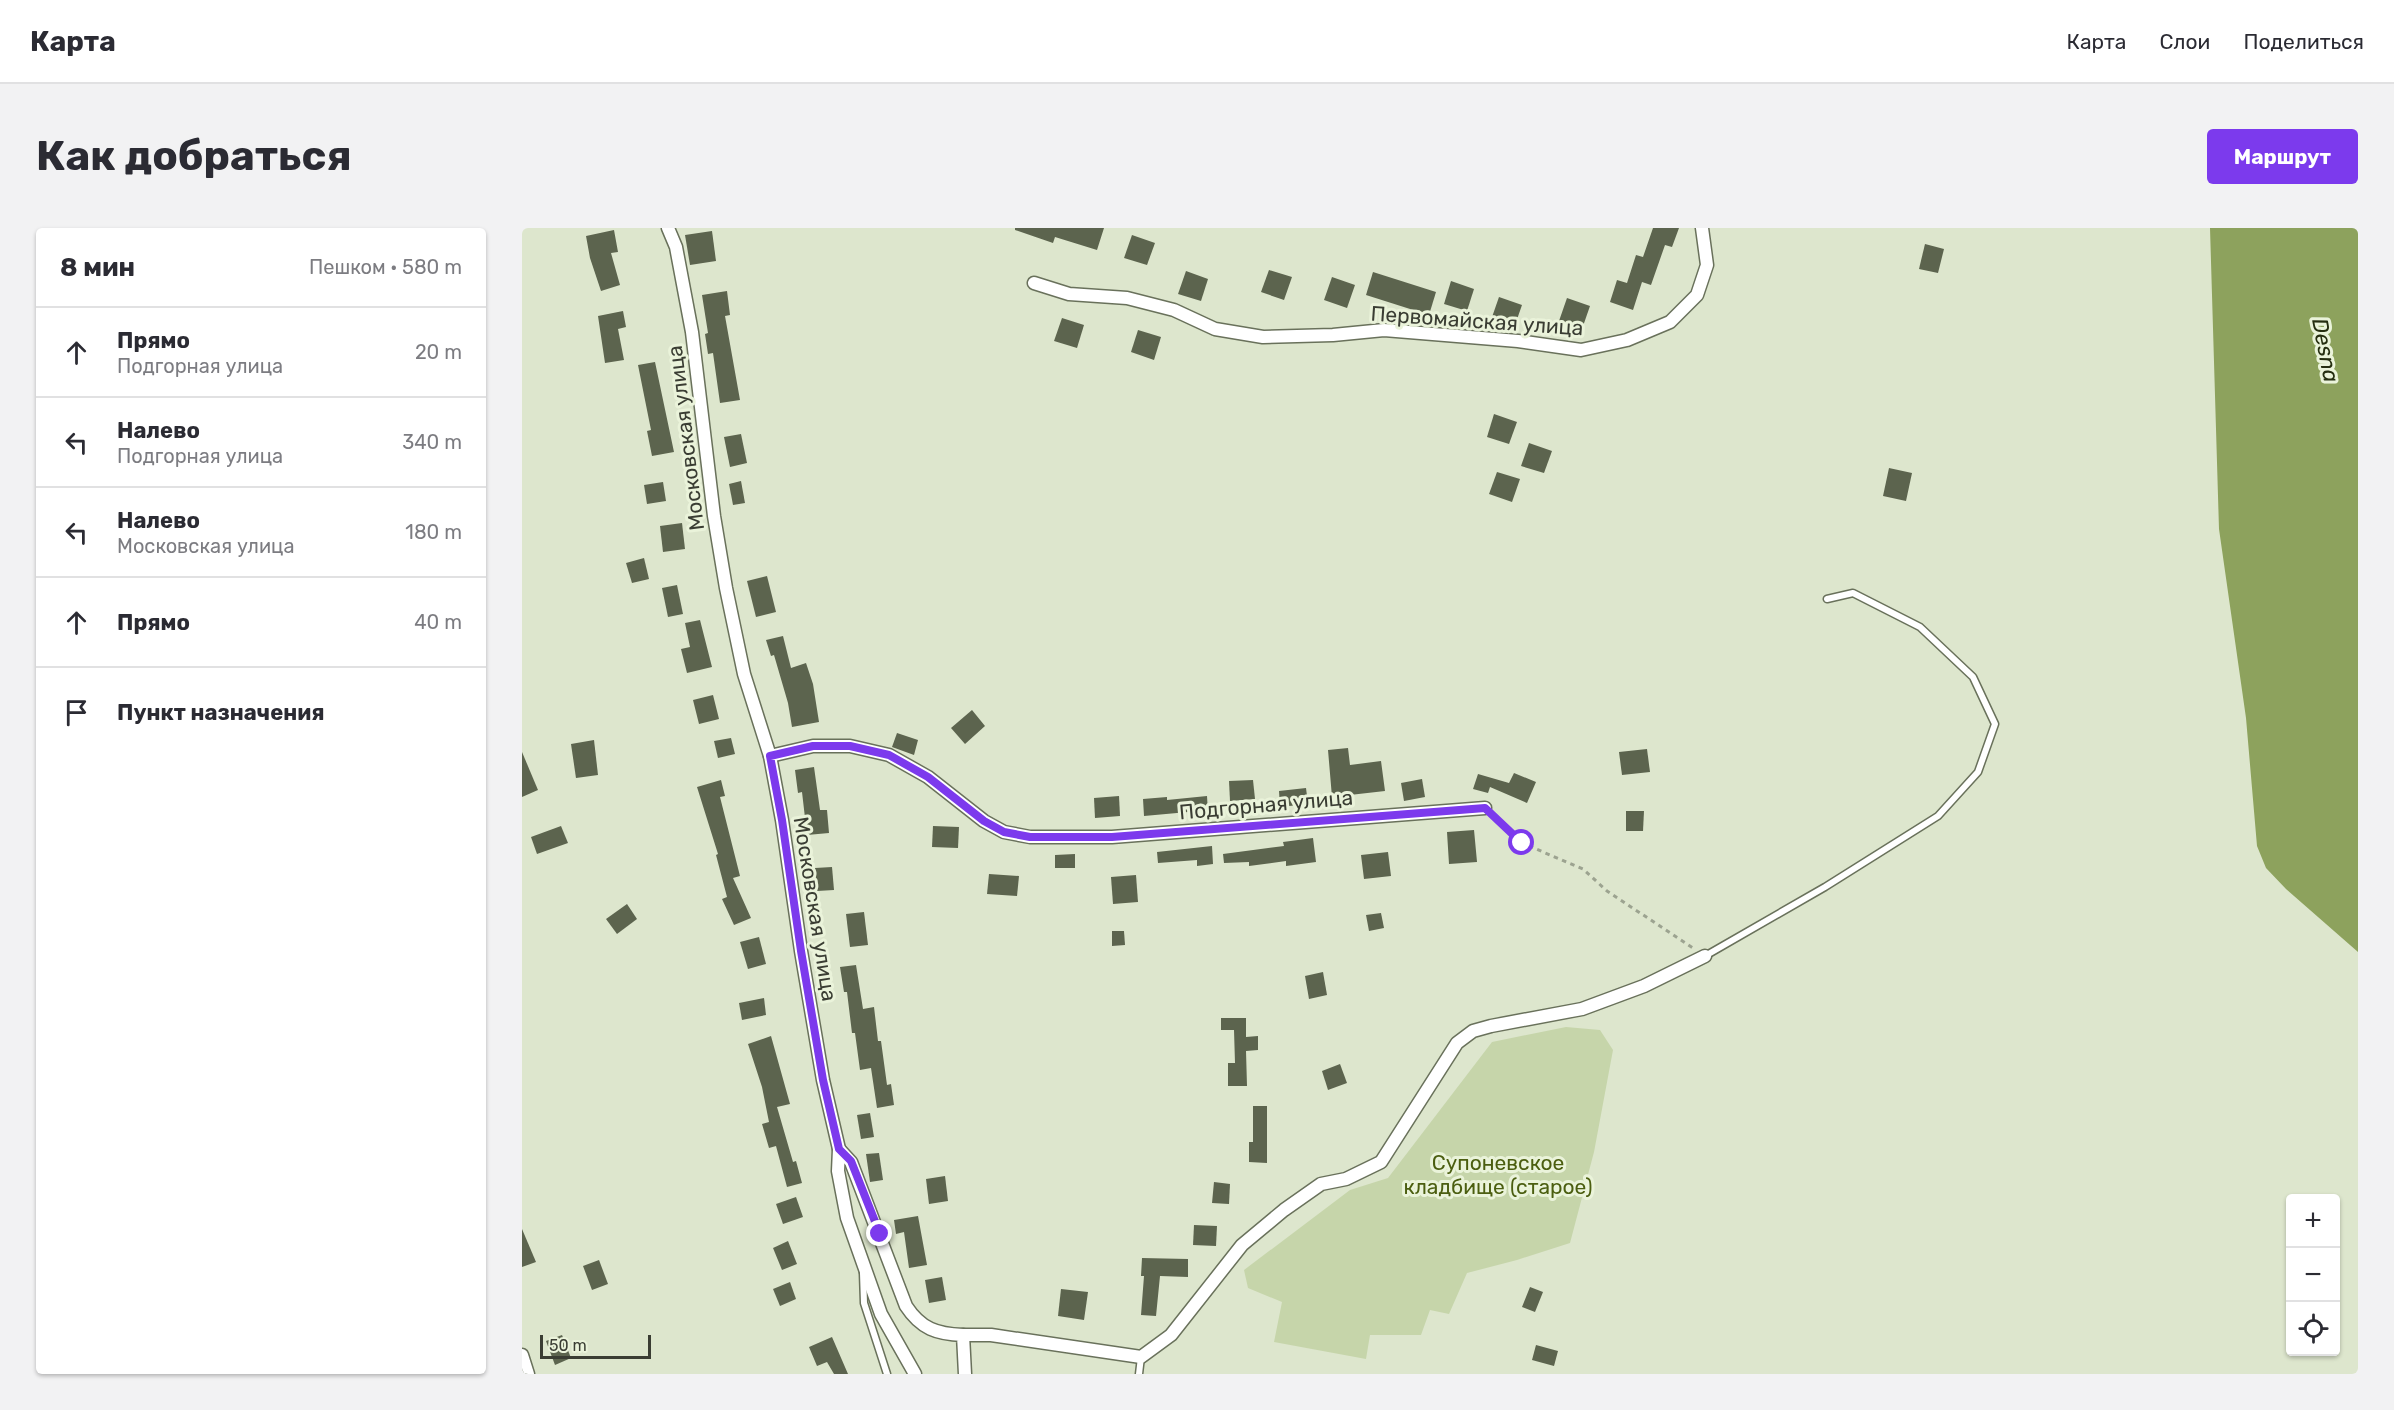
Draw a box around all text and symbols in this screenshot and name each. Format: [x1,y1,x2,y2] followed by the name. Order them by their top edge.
[30,25,116,58] text: Карта
[2066,29,2126,54] text: Карта
[2159,29,2210,54] text: Слои
[2243,29,2364,54] text: Поделиться
[2207,129,2358,184] button: Маршрут
[36,131,352,181] text: Как добраться
[60,252,135,283] text: 8 мин
[309,255,462,279] text: Пешком · 580 m
[1370,301,1584,340] street label: Первомайская улица
[2306,316,2345,385] water label: Desna
[117,327,190,354] text: Прямо
[60,336,93,369] icon: ahead
[415,340,462,364] text: 20 m
[662,344,709,532] street label: Московская улица
[117,354,283,378] text: Подгорная улица
[117,417,200,444] text: Налево
[60,426,93,459] icon: left
[402,430,462,454] text: 340 m
[117,444,283,468] text: Подгорная улица
[117,507,200,534] text: Налево
[60,516,93,549] icon: left
[405,520,462,544] text: 180 m
[117,534,294,558] text: Московская улица
[60,606,93,639] icon: ahead
[117,609,190,636] text: Прямо
[414,610,462,634] text: 40 m
[60,696,93,729] icon: arrive
[117,699,325,726] text: Пункт назначения
[1178,784,1354,825] street label: Подгорная улица
[789,815,842,1003] street label: Московская улица
[1508,829,1534,855] route start
[1403,1150,1593,1199] park label: Супоневское кладбище (старое)
[2286,1194,2340,1356] map controls
[2286,1194,2340,1248] button: +
[866,1220,892,1246] route end
[2286,1248,2340,1302] button: −
[2286,1302,2340,1356] button: locate
[540,1332,651,1360] scale bar
[549,1336,587,1355] text: 50 m

